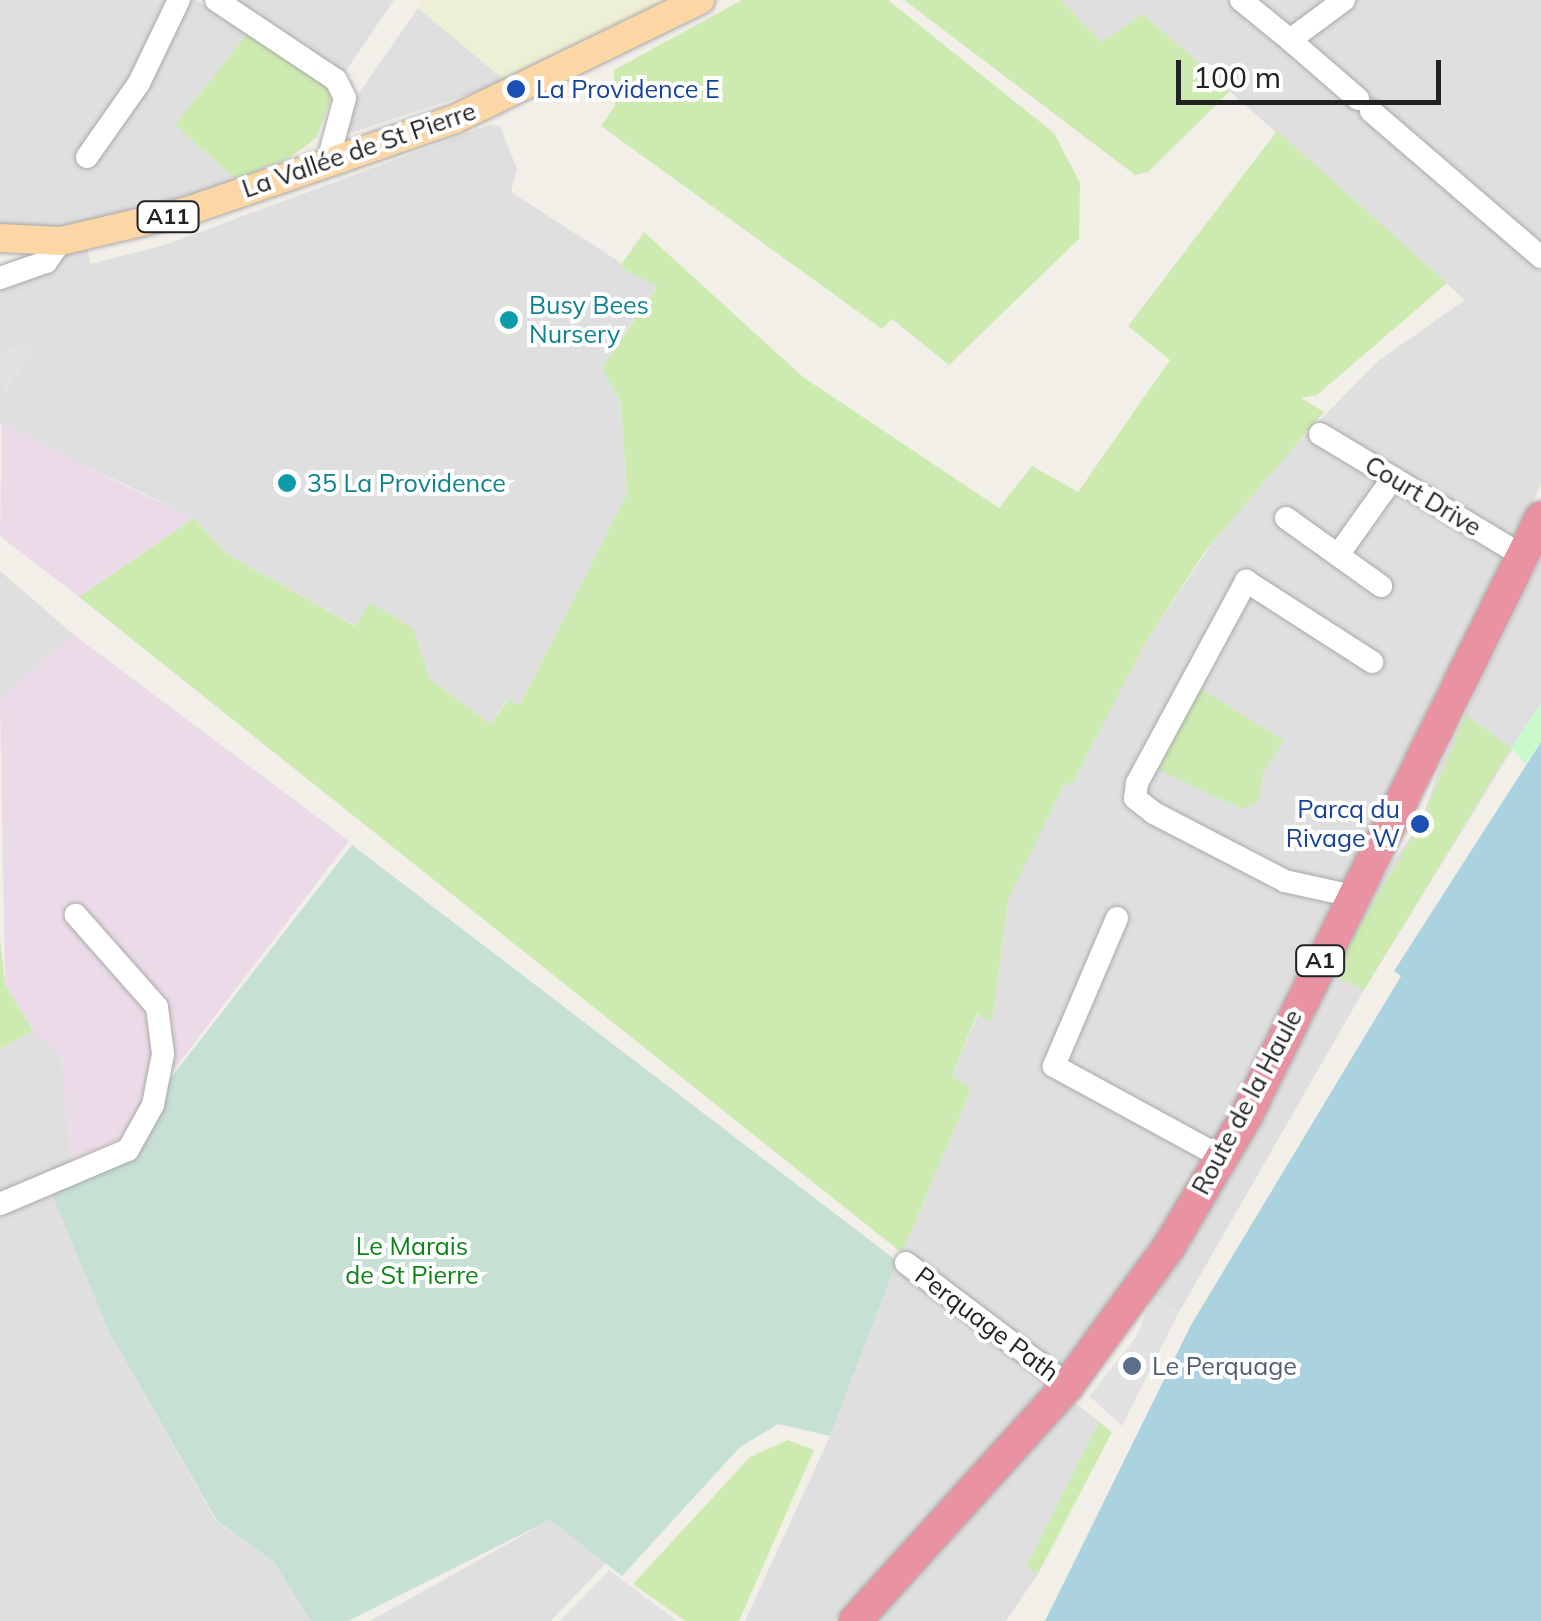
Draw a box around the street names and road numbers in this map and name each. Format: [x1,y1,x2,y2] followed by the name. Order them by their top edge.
[238,96,480,204] street label: La Vallée de St Pierre
[136,200,200,234] road number: A11
[1359,450,1487,542] street label: Court Drive
[1295,944,1345,978] road number: A1
[1186,1004,1308,1200] street label: Route de la Haule
[909,1260,1065,1388] street label: Perquage Path

